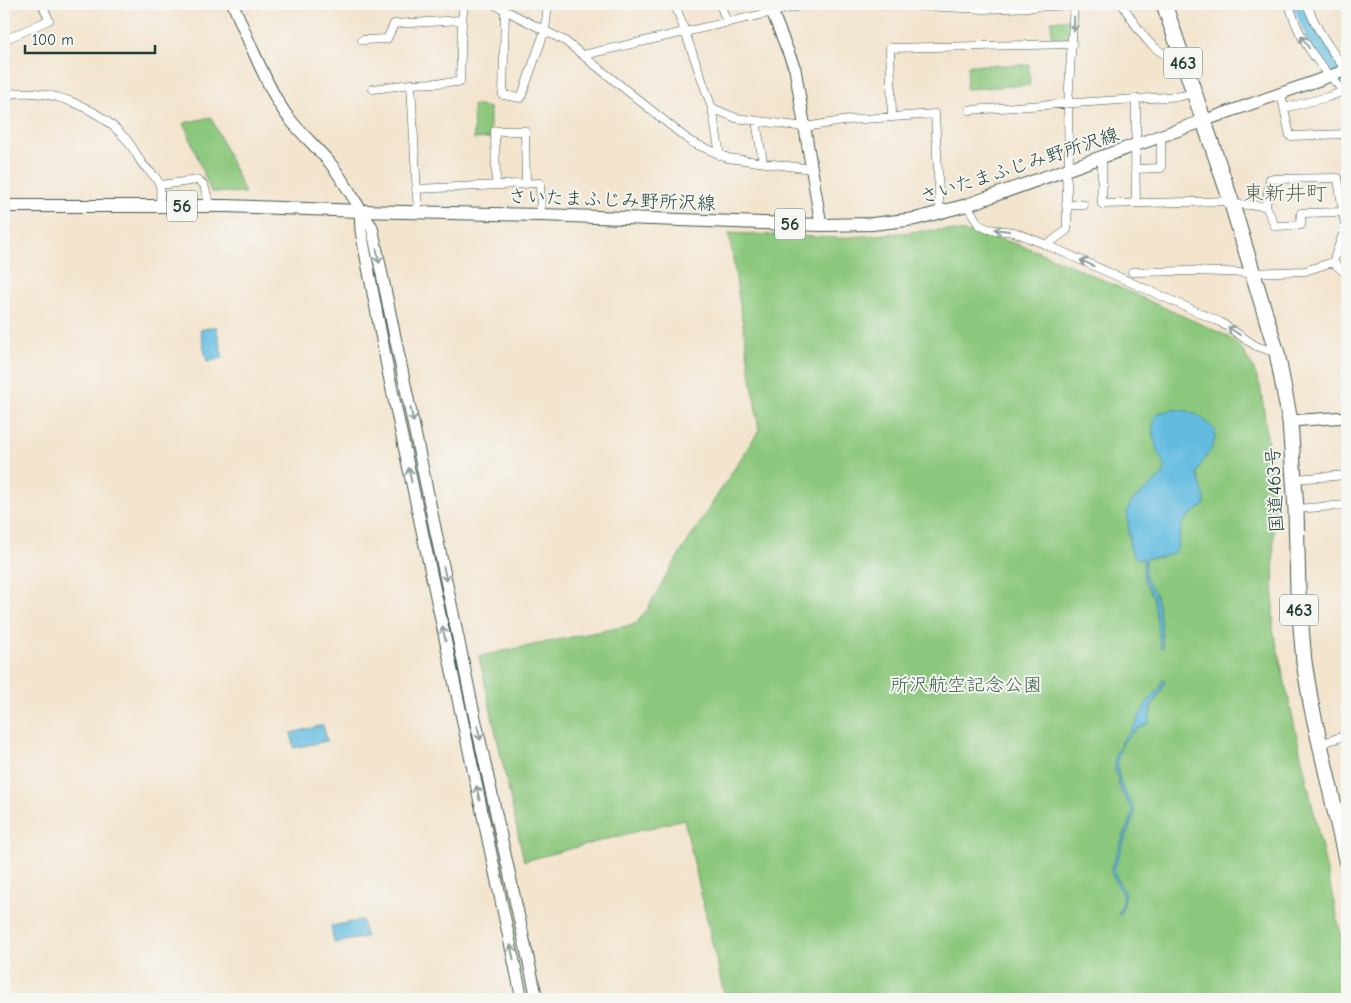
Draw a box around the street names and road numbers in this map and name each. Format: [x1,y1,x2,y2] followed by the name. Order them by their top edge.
[1164,48,1202,78] road number: 463
[917,123,1122,209] street label: さいたまふじみ野所沢線
[508,185,716,215] street label: さいたまふじみ野所沢線
[167,190,197,222] road number: 56
[775,208,805,240] road number: 56
[1262,446,1288,534] street label: 国道463号
[1280,594,1318,626] road number: 463

